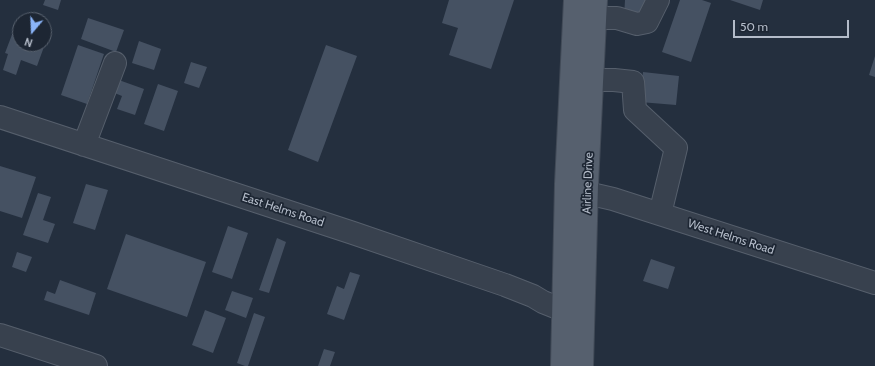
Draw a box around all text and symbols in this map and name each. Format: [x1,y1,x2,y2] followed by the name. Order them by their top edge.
[12,12,52,52] north arrow
[735,12,851,38] scale bar
[740,19,768,34] text: 50 m
[22,35,34,50] text: N
[580,152,596,214] street label: Airline Drive
[240,190,326,230] street label: East Helms Road
[686,216,776,258] street label: West Helms Road

